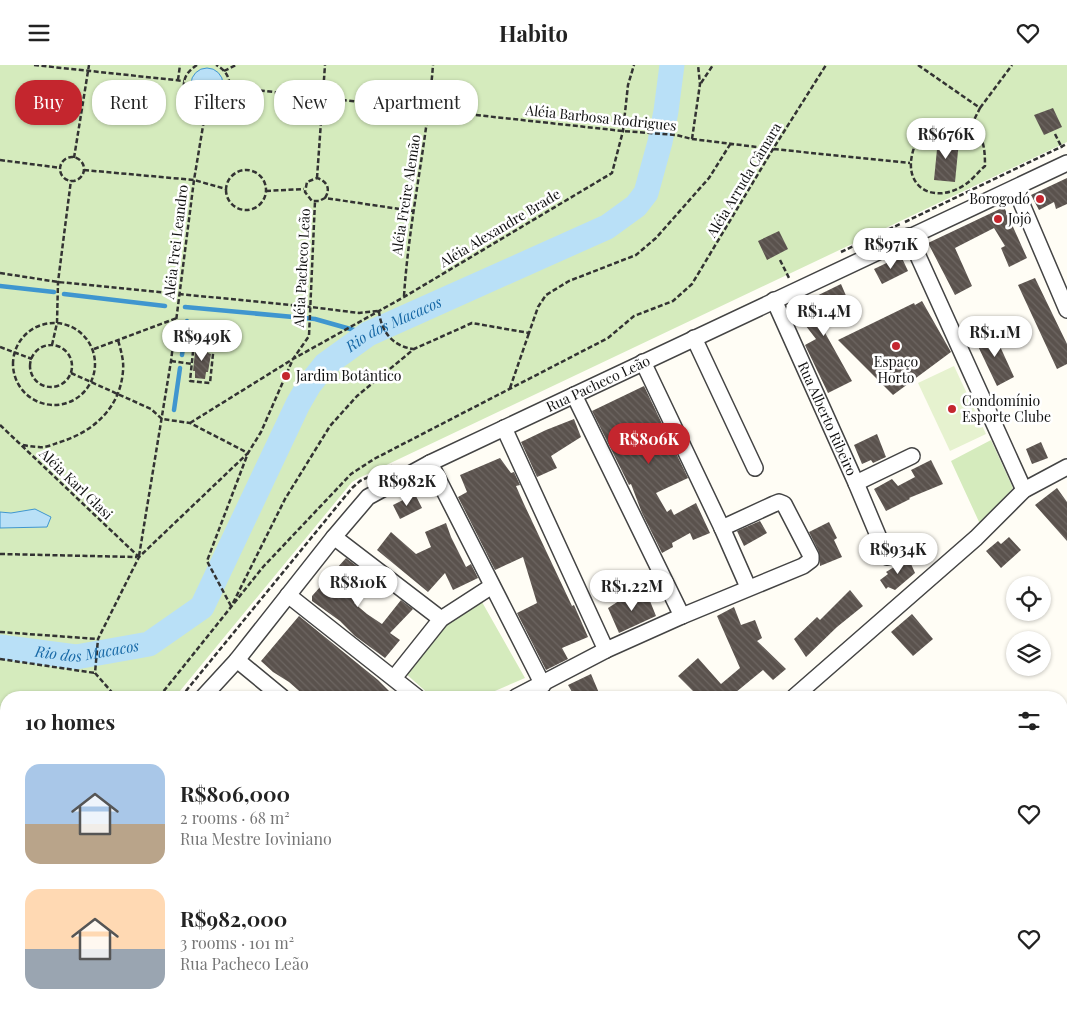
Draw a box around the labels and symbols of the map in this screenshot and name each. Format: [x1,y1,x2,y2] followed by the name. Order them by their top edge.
[523,100,678,135] street label: Aléia Barbosa Rodrigues
[905,117,987,160] pin: R$676K
[701,119,785,242] street label: Aléia Arruda Câmara
[386,133,424,258] street label: Aléia Freire Alemão
[159,183,192,301] street label: Aléia Frei Leandro
[435,184,564,272] street label: Aléia Alexandre Brade
[969,189,1030,208] place label: Borogodó
[1034,193,1046,205] marker: Borogodó
[289,208,314,329] street label: Aléia Pacheco Leão
[1007,209,1032,228] place label: Jojô
[992,213,1004,225] marker: Jojô
[850,227,932,270] pin: R$971K
[340,291,445,357] water label: Rio dos Macacos
[783,295,865,337] pin: R$1.4M
[954,315,1036,358] pin: R$1.1M
[161,319,243,362] pin: R$949K
[890,340,902,352] marker: Espaço Horto
[543,351,653,416] street label: Rua Pacheco Leão
[874,352,919,387] place label: Espaço Horto
[794,358,862,479] street label: Rua Alberto Ribeiro
[295,366,402,385] place label: Jardim Botântico
[280,370,292,382] marker: Jardim Botântico
[962,391,1051,426] place label: Condomínio Esporte Clube
[946,403,958,415] marker: Condomínio Esporte Clube
[608,423,690,465] pin: R$806K
[35,443,117,523] street label: Aléia Karl Glasi
[366,465,448,507] pin: R$982K
[857,533,939,575] pin: R$934K
[317,565,399,608] pin: R$810K
[586,569,678,612] pin: R$1.22M
[33,635,141,666] water label: Rio dos Macacos

